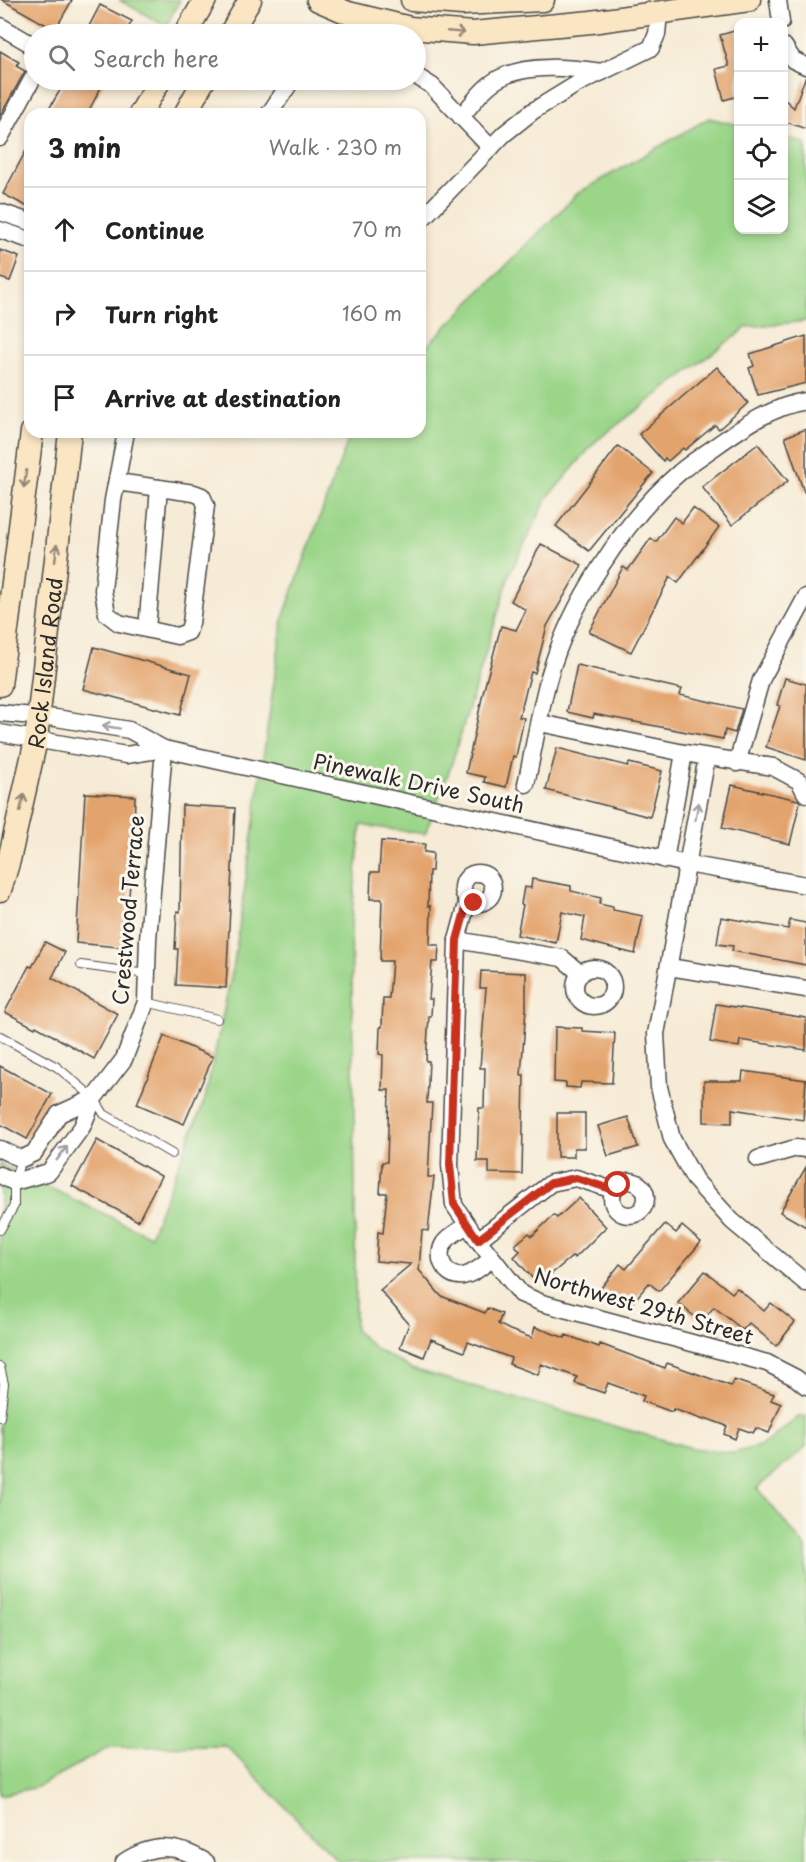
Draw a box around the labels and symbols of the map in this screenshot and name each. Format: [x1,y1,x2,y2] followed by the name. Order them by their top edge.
[445,27,465,38] one-way arrow
[20,469,31,488] one-way arrow
[51,544,62,564] one-way arrow
[19,576,70,752] street label: Rock Island Road
[101,721,121,732] one-way arrow
[310,744,528,820] street label: Pinewalk Drive South
[16,793,28,812] one-way arrow
[692,801,703,821] one-way arrow
[103,814,151,1006] street label: Crestwood Terrace
[460,889,486,915] route end
[56,1146,69,1162] one-way arrow
[604,1171,630,1197] route start
[530,1258,758,1352] street label: Northwest 29th Street

